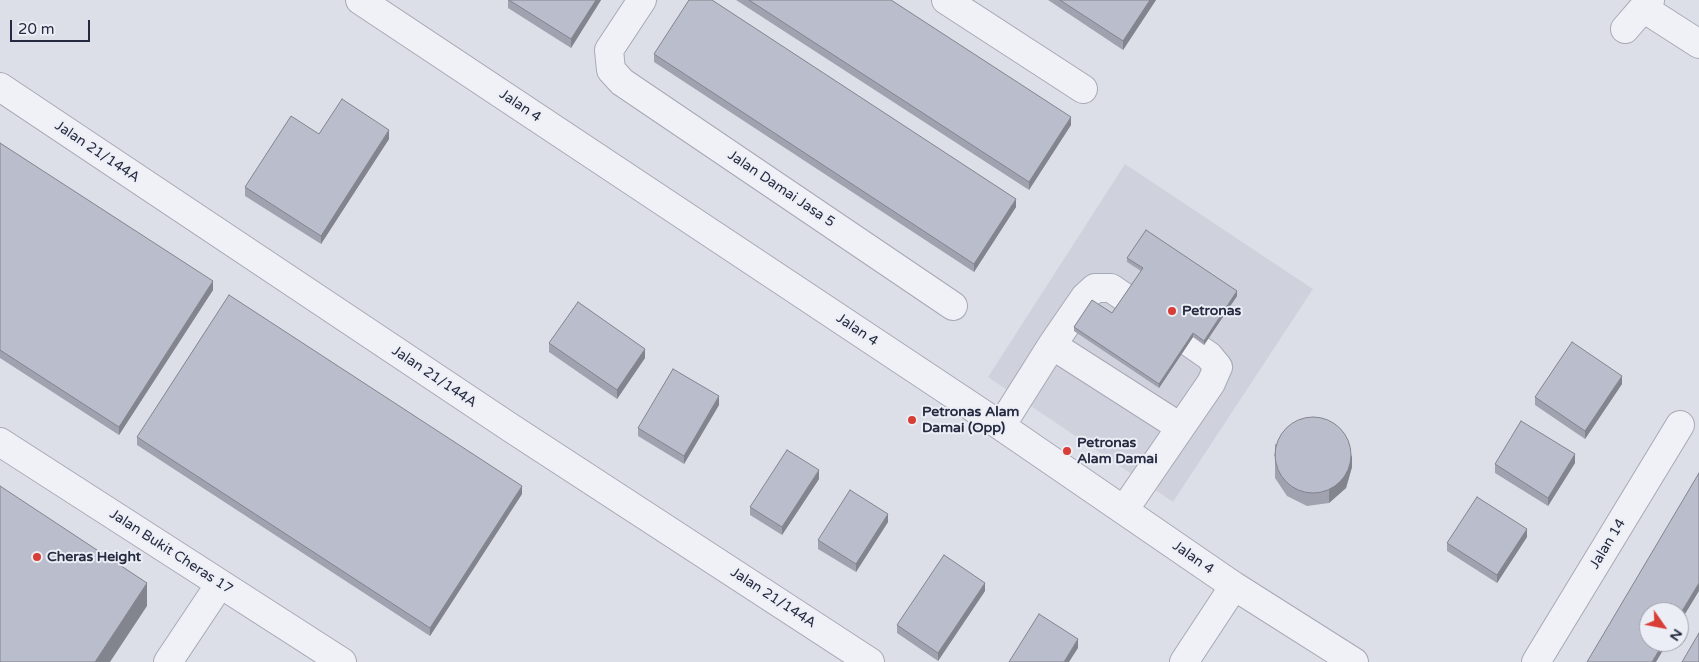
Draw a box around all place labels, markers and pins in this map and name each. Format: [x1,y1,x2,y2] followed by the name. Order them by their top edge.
[1182,303,1241,319] place label: Petronas
[1166,305,1178,317] marker: Petronas
[922,404,1019,437] place label: Petronas Alam Damai (Opp)
[906,414,918,426] marker: Petronas Alam Damai (Opp)
[1077,435,1158,468] place label: Petronas Alam Damai
[1061,445,1073,457] marker: Petronas Alam Damai
[47,549,141,565] place label: Cheras Height
[31,551,43,563] marker: Cheras Height

